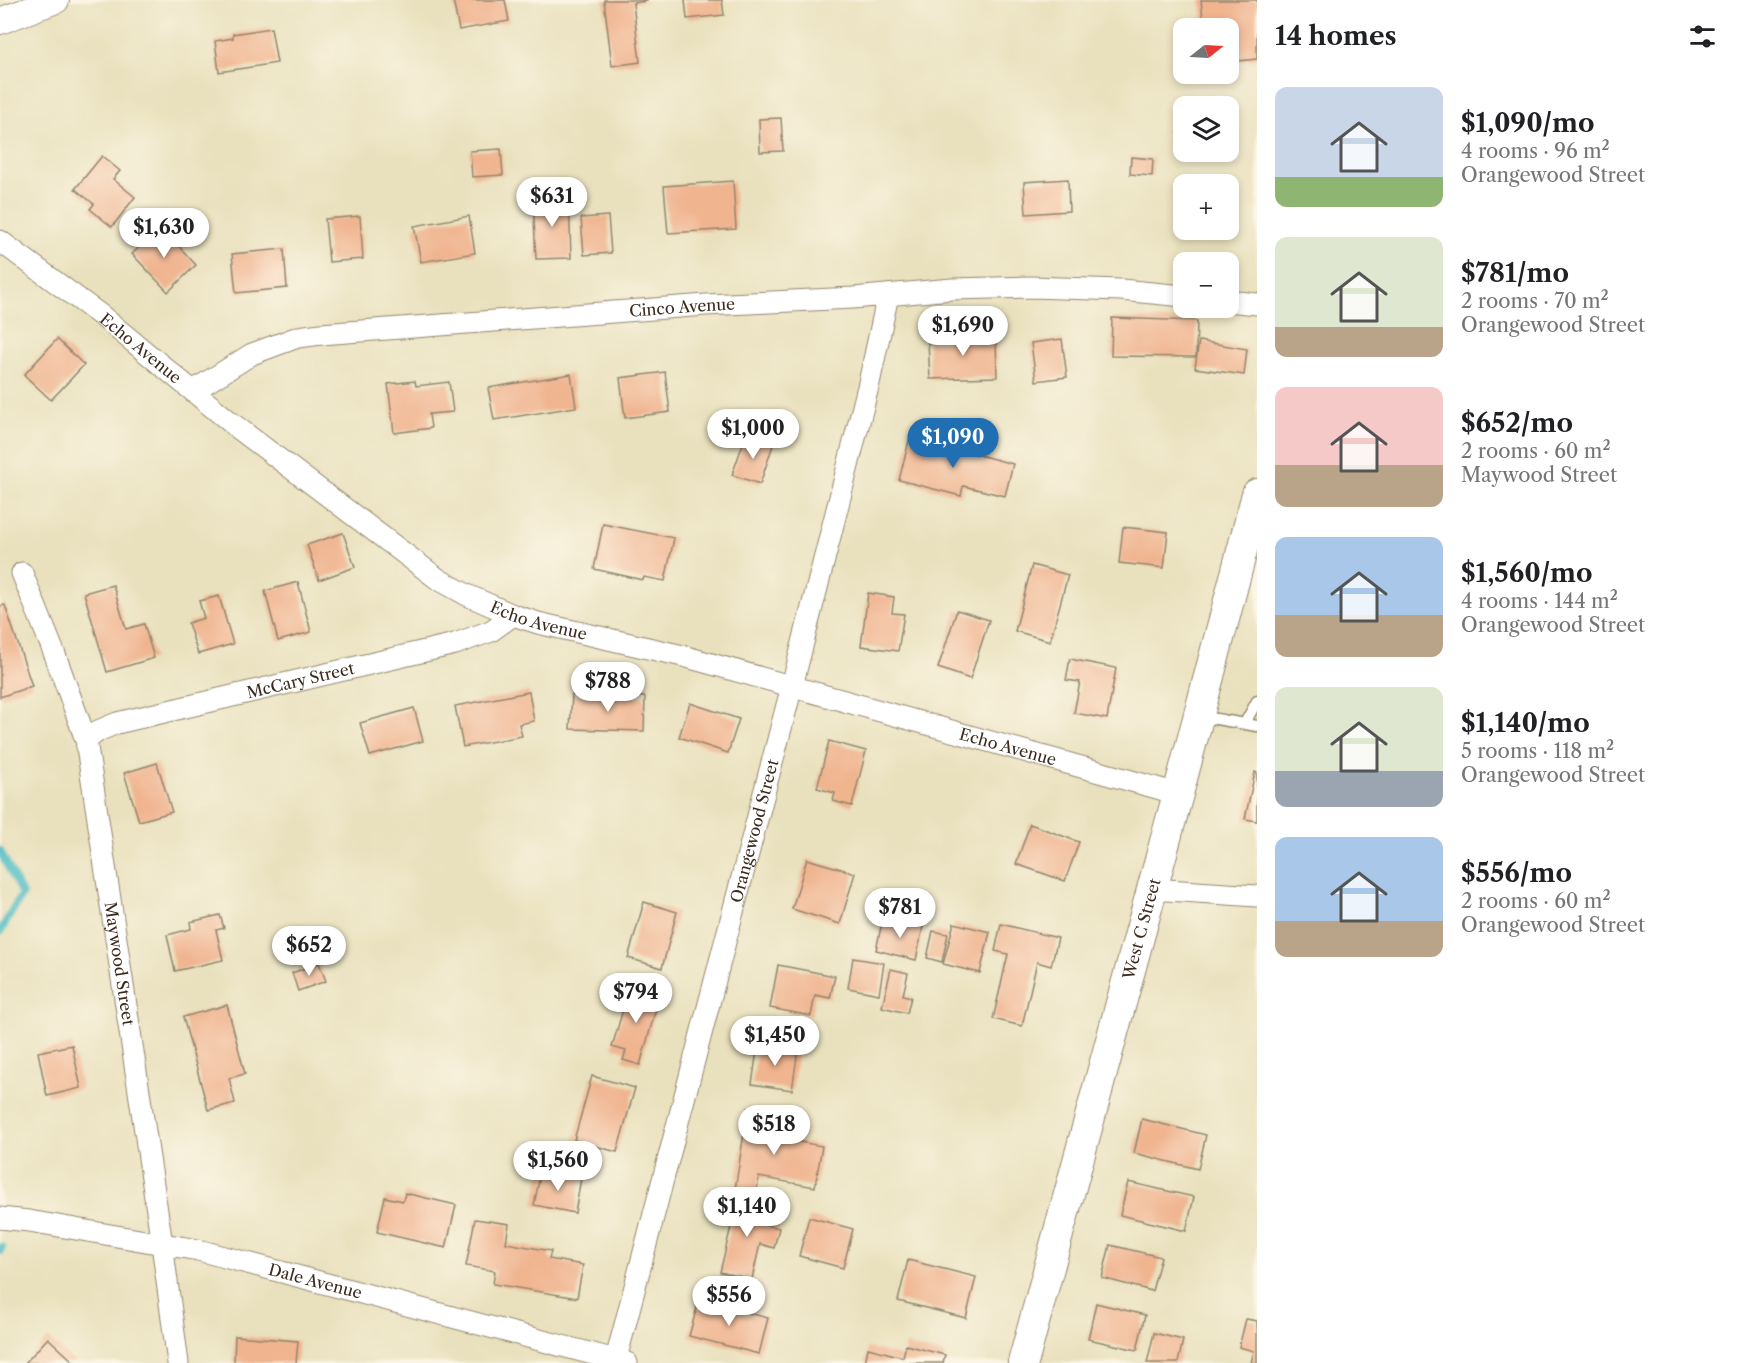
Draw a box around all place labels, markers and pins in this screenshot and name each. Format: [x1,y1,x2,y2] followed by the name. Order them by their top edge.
[516,177,588,228] pin: $631
[115,208,213,259] pin: $1,630
[914,306,1012,357] pin: $1,690
[704,409,802,460] pin: $1,000
[904,418,1002,469] pin: $1,090
[572,662,644,713] pin: $788
[864,888,936,939] pin: $781
[273,926,345,977] pin: $652
[600,973,672,1024] pin: $794
[726,1016,824,1067] pin: $1,450
[738,1105,810,1156] pin: $518
[509,1141,607,1192] pin: $1,560
[698,1187,796,1238] pin: $1,140
[693,1276,765,1327] pin: $556

